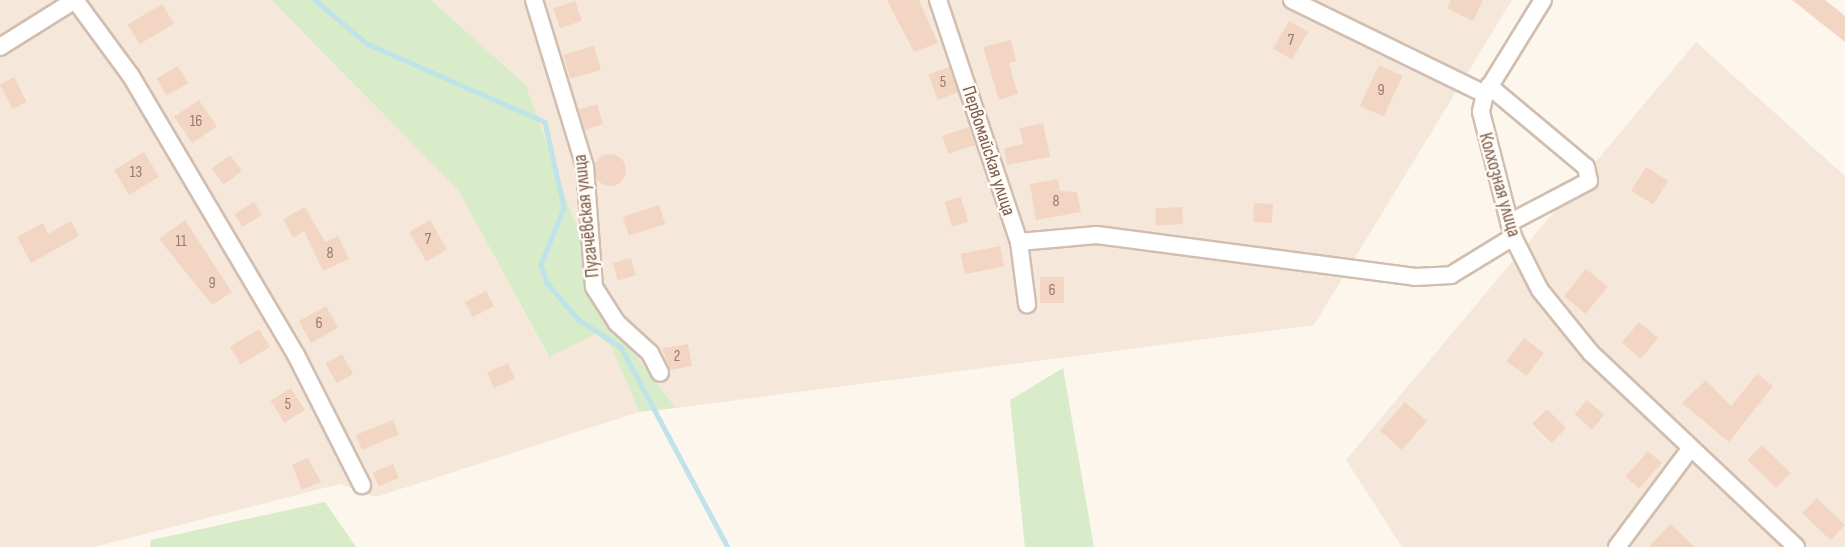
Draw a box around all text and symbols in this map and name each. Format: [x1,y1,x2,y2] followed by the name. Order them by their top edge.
[1288,31,1294,51] house number: 7
[940,73,946,93] house number: 5
[1377,81,1385,101] house number: 9
[956,83,1020,219] street label: Первомайская улица
[190,112,202,132] house number: 16
[1473,130,1525,240] street label: Колхозная улица
[569,153,605,279] street label: Пугачёвская улица
[130,163,142,183] house number: 13
[1052,192,1060,212] house number: 8
[425,230,431,250] house number: 7
[175,232,187,252] house number: 11
[326,244,334,264] house number: 8
[208,274,216,294] house number: 9
[1048,281,1056,301] house number: 6
[315,314,323,334] house number: 6
[674,347,680,367] house number: 2
[285,395,291,415] house number: 5

